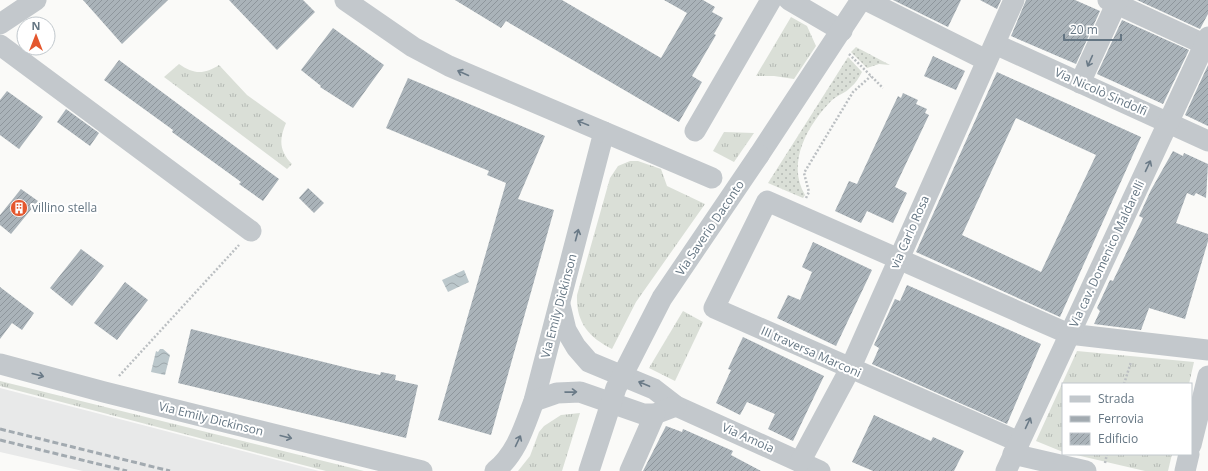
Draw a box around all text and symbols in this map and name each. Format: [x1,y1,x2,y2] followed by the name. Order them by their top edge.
[16,16,56,56] north arrow
[1064,16,1121,42] scale bar
[32,18,40,33] text: N
[1070,21,1098,38] text: 20 m
[1086,55,1093,67] one-way arrow
[1052,63,1150,120] street label: Via Nicolò Sindolfi
[457,68,469,76] one-way arrow
[577,119,589,126] one-way arrow
[1145,160,1152,172] one-way arrow
[671,177,748,279] street label: Via Saverio Daconto
[1065,178,1148,330] street label: Via cav. Domenico Maldarelli
[886,193,933,271] street label: via Carlo Rosa
[9,198,29,218] building icon: villino stella
[32,199,97,216] place label: villino stella
[574,229,581,242] one-way arrow
[536,252,581,360] street label: Via Emily Dickinson
[758,322,864,381] street label: III traversa Marconi
[31,371,44,379] one-way arrow
[638,380,650,388] one-way arrow
[1062,383,1192,455] legend
[564,388,577,396] one-way arrow
[1098,390,1134,407] text: Strada
[157,397,265,440] street label: Via Emily Dickinson
[1098,410,1144,427] text: Ferrovia
[1025,417,1032,429] one-way arrow
[719,418,777,457] street label: Via Amoia
[1098,430,1138,447] text: Edificio
[279,434,292,442] one-way arrow
[515,435,522,447] one-way arrow

